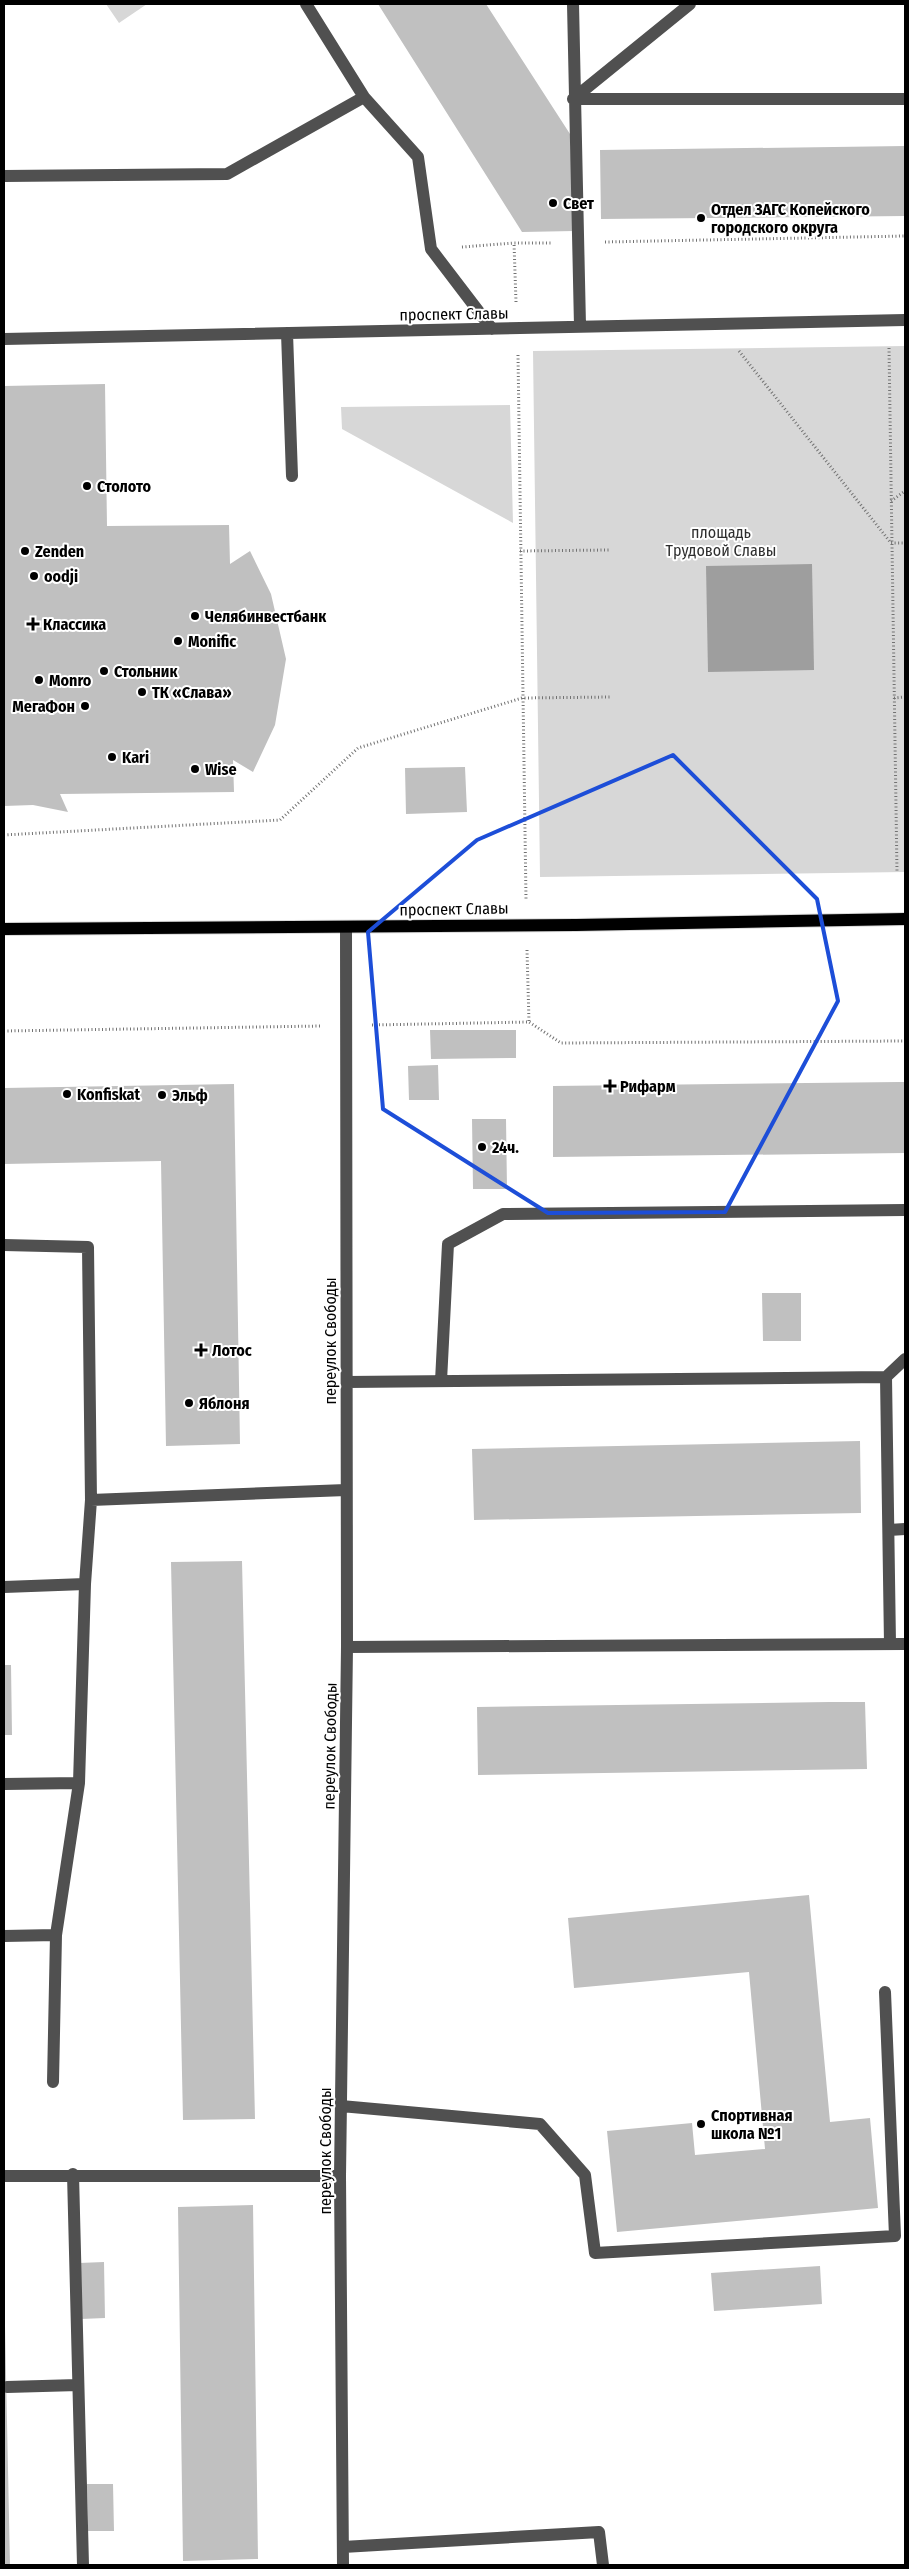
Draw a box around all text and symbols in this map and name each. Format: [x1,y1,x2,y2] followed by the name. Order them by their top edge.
[563,194,594,213] place label: Свет
[547,197,559,209] marker: Свет
[711,200,870,237] place label: Отдел ЗАГС Копейского городского округа
[695,212,707,224] marker: Отдел ЗАГС Копейского городского округа
[399,304,509,324] street label: проспект Славы
[97,477,151,496] place label: Столото
[81,480,93,492] marker: Столото
[666,523,776,560] park label: площадь Трудовой Славы
[35,542,84,561] place label: Zenden
[19,545,31,557] marker: Zenden
[44,567,78,586] place label: oodji
[28,570,40,582] marker: oodji
[205,607,327,626] place label: Челябинвестбанк
[189,610,201,622] marker: Челябинвестбанк
[43,615,106,634] place label: Классика
[27,618,39,630] marker: Классика
[188,632,236,651] place label: Monific
[172,635,184,647] marker: Monific
[114,662,178,681] place label: Стольник
[98,665,110,677] marker: Стольник
[49,671,92,690] place label: Monro
[33,674,45,686] marker: Monro
[152,683,232,702] place label: ТК «Слава»
[136,686,148,698] marker: ТК «Слава»
[12,697,75,716] place label: МегаФон
[79,700,91,712] marker: МегаФон
[122,748,149,767] place label: Kari
[106,751,118,763] marker: Kari
[205,760,237,779] place label: Wise
[189,763,201,775] marker: Wise
[399,899,509,919] street label: проспект Славы
[620,1077,676,1096] place label: Рифарм
[604,1080,616,1092] marker: Рифарм
[77,1085,141,1104] place label: Konfiskat
[172,1086,208,1105] place label: Эльф
[61,1088,73,1100] marker: Konfiskat
[156,1089,168,1101] marker: Эльф
[491,1138,519,1157] place label: 24ч.
[476,1141,488,1153] marker: 24ч.
[321,1277,340,1405] street label: переулок Свободы
[212,1341,252,1360] place label: Лотос
[194,1343,208,1357] marker: Лотос
[199,1394,249,1413] place label: Яблоня
[183,1397,195,1409] marker: Яблоня
[319,1682,341,1810] street label: переулок Свободы
[316,2087,335,2215] street label: переулок Свободы
[711,2106,793,2143] place label: Спортивная школа №1
[695,2118,707,2130] marker: Спортивная школа №1

